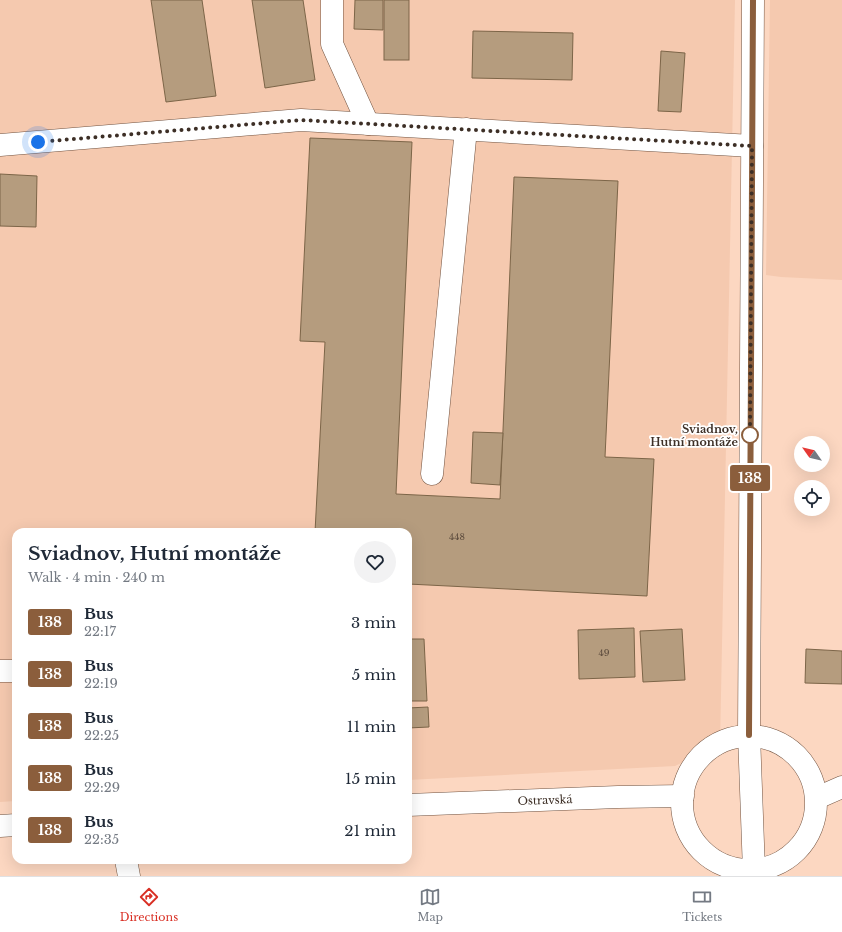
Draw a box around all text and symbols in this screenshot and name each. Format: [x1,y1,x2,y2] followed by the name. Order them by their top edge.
[28,132,48,152] your location
[650,422,739,449] place label: Sviadnov, Hutní montáže
[741,426,759,444] marker: Sviadnov, Hutní montáže
[794,436,830,472] north arrow
[794,436,830,516] map controls
[727,465,773,491] line badge: 138
[738,469,762,487] text: 138
[794,480,830,516] button: locate
[449,531,465,542] house number: 448
[354,541,396,583] button: heart
[28,542,281,565] text: Sviadnov, Hutní montáže
[28,569,165,586] text: Walk · 4 min · 240 m
[84,604,114,623] text: Bus
[38,613,62,631] text: 138
[351,613,396,632] text: 3 min
[84,623,116,640] text: 22:17
[598,647,610,658] house number: 49
[84,656,114,675] text: Bus
[38,665,62,683] text: 138
[352,665,396,684] text: 5 min
[84,675,118,692] text: 22:19
[84,708,114,727] text: Bus
[38,717,62,735] text: 138
[347,717,396,736] text: 11 min
[84,727,119,744] text: 22:25
[84,760,114,779] text: Bus
[38,769,62,787] text: 138
[345,769,396,788] text: 15 min
[84,779,120,796] text: 22:29
[517,792,574,808] street label: Ostravská
[84,812,114,831] text: Bus
[38,821,62,839] text: 138
[344,821,396,840] text: 21 min
[84,831,119,848] text: 22:35
[120,886,178,924] tab: Directions
[417,886,443,924] tab: Map
[682,886,722,924] tab: Tickets

